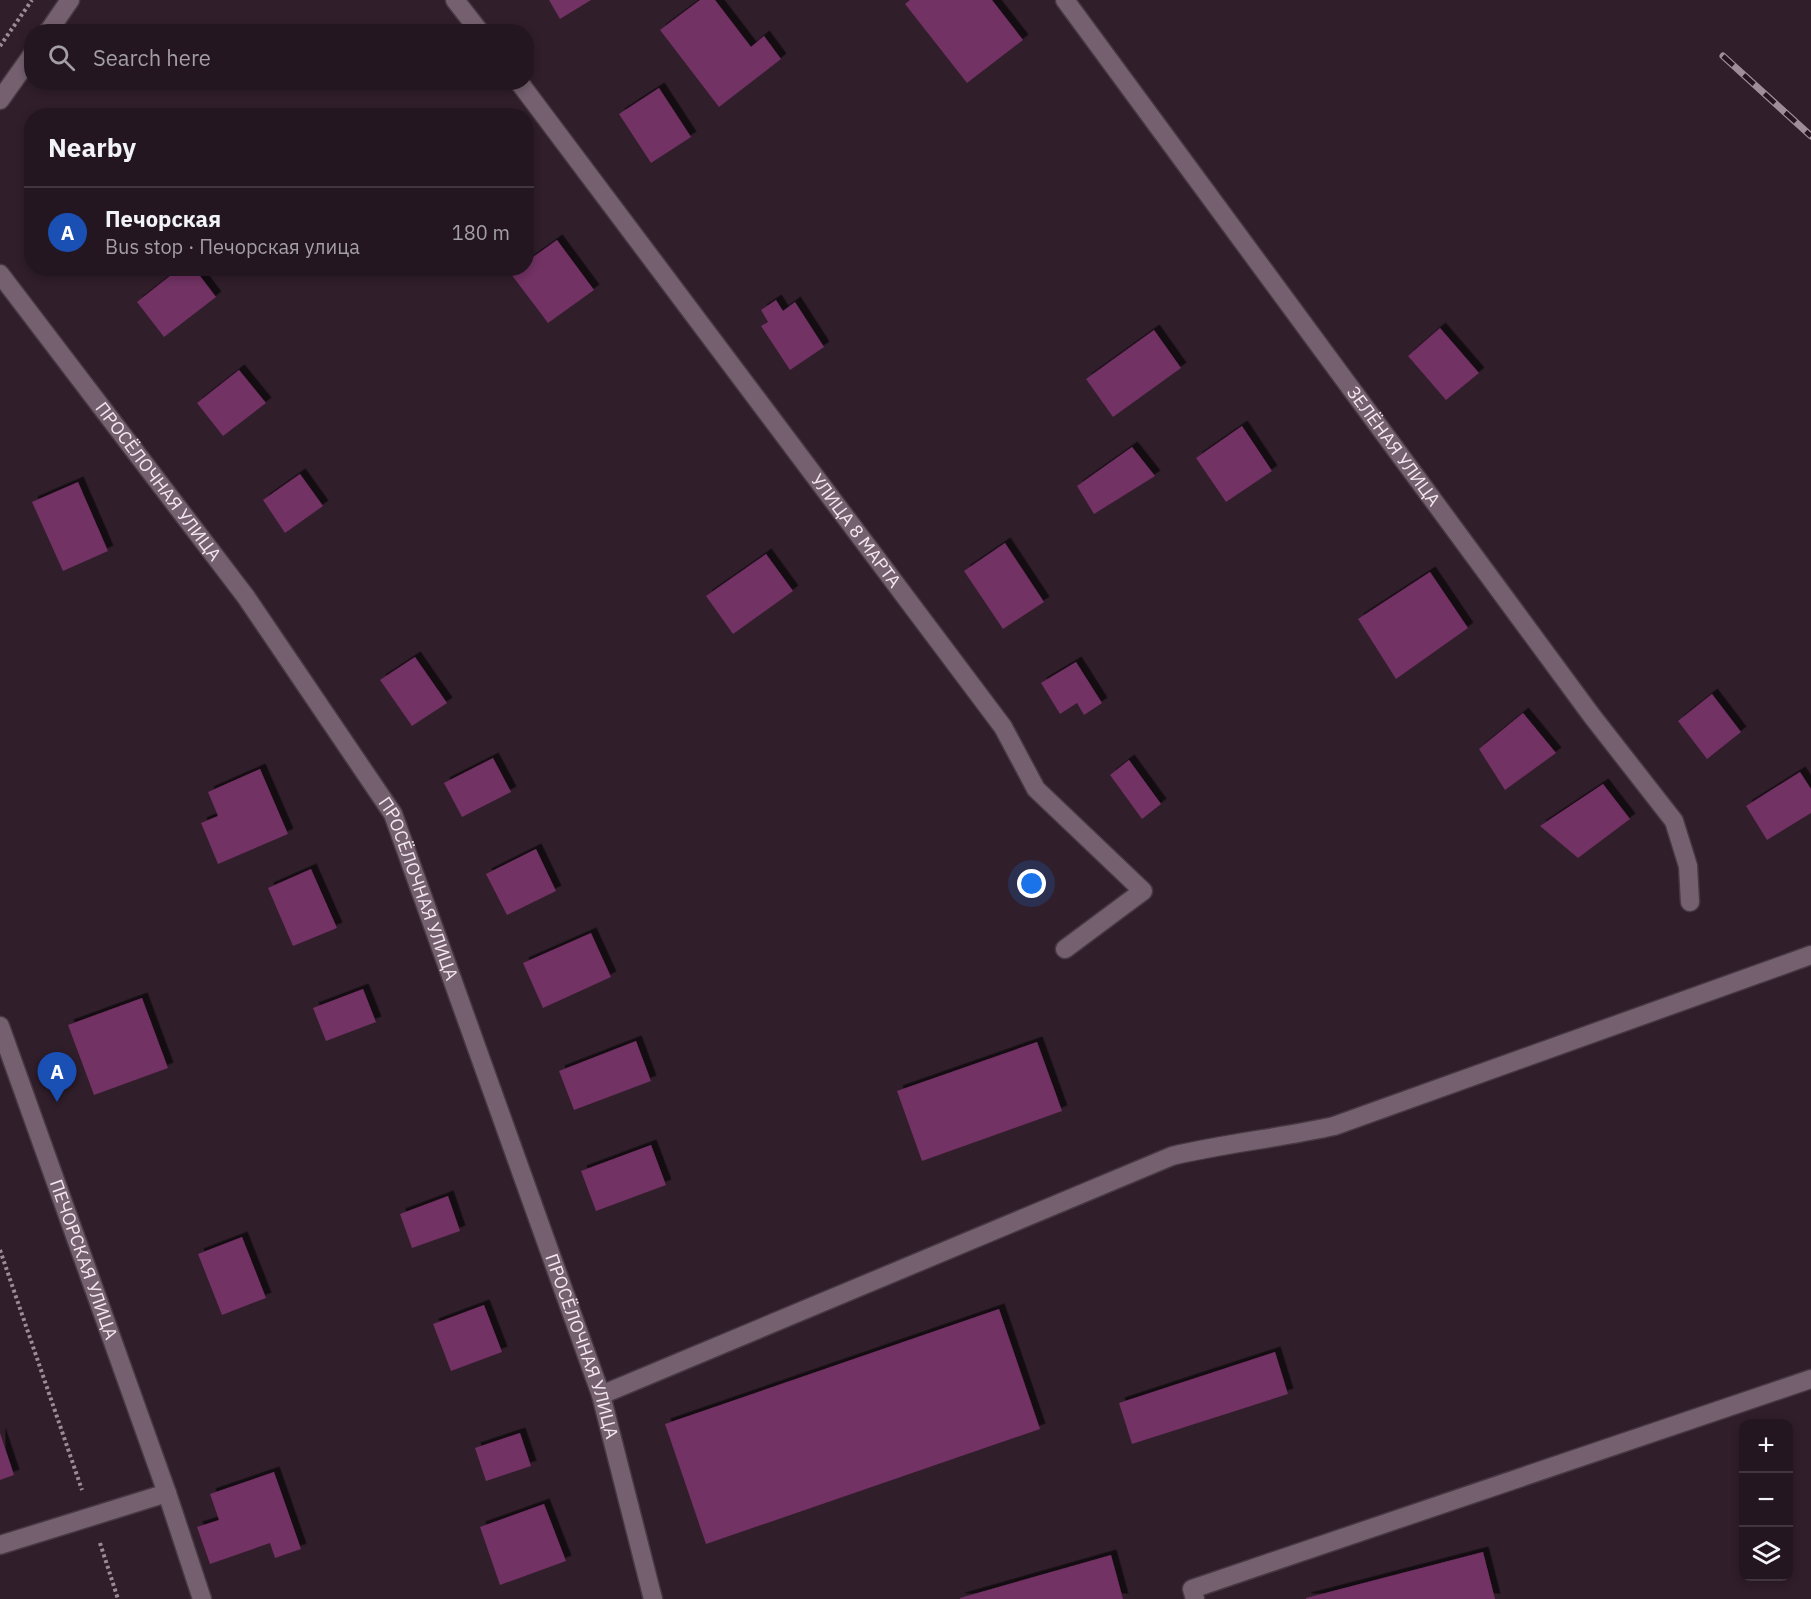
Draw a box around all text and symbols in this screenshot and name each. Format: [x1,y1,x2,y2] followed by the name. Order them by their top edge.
[24,24,534,90] search box
[45,41,78,74] icon: search
[93,43,211,72] text: Search here
[48,130,136,164] text: Nearby
[105,204,221,233] text: Печорская
[61,219,74,246] text: A
[452,219,510,246] text: 180 m
[105,233,360,260] text: Bus stop · Печорская улица
[1342,381,1446,511] street label: ЗЕЛЁНАЯ УЛИЦА
[91,397,227,566] street label: ПРОСЁЛОЧНАЯ УЛИЦА
[806,469,907,592] street label: УЛИЦА 8 МАРТА
[374,792,464,984] street label: ПРОСЁЛОЧНАЯ УЛИЦА
[1017,869,1046,898] your location
[38,1052,76,1102] pin: A
[45,1176,123,1343] street label: ПЕЧОРСКАЯ УЛИЦА
[540,1250,624,1442] street label: ПРОСЁЛОЧНАЯ УЛИЦА
[1739,1419,1793,1581] map controls
[1739,1419,1793,1473] button: +
[1739,1473,1793,1527] button: −
[1739,1527,1793,1581] button: layers

